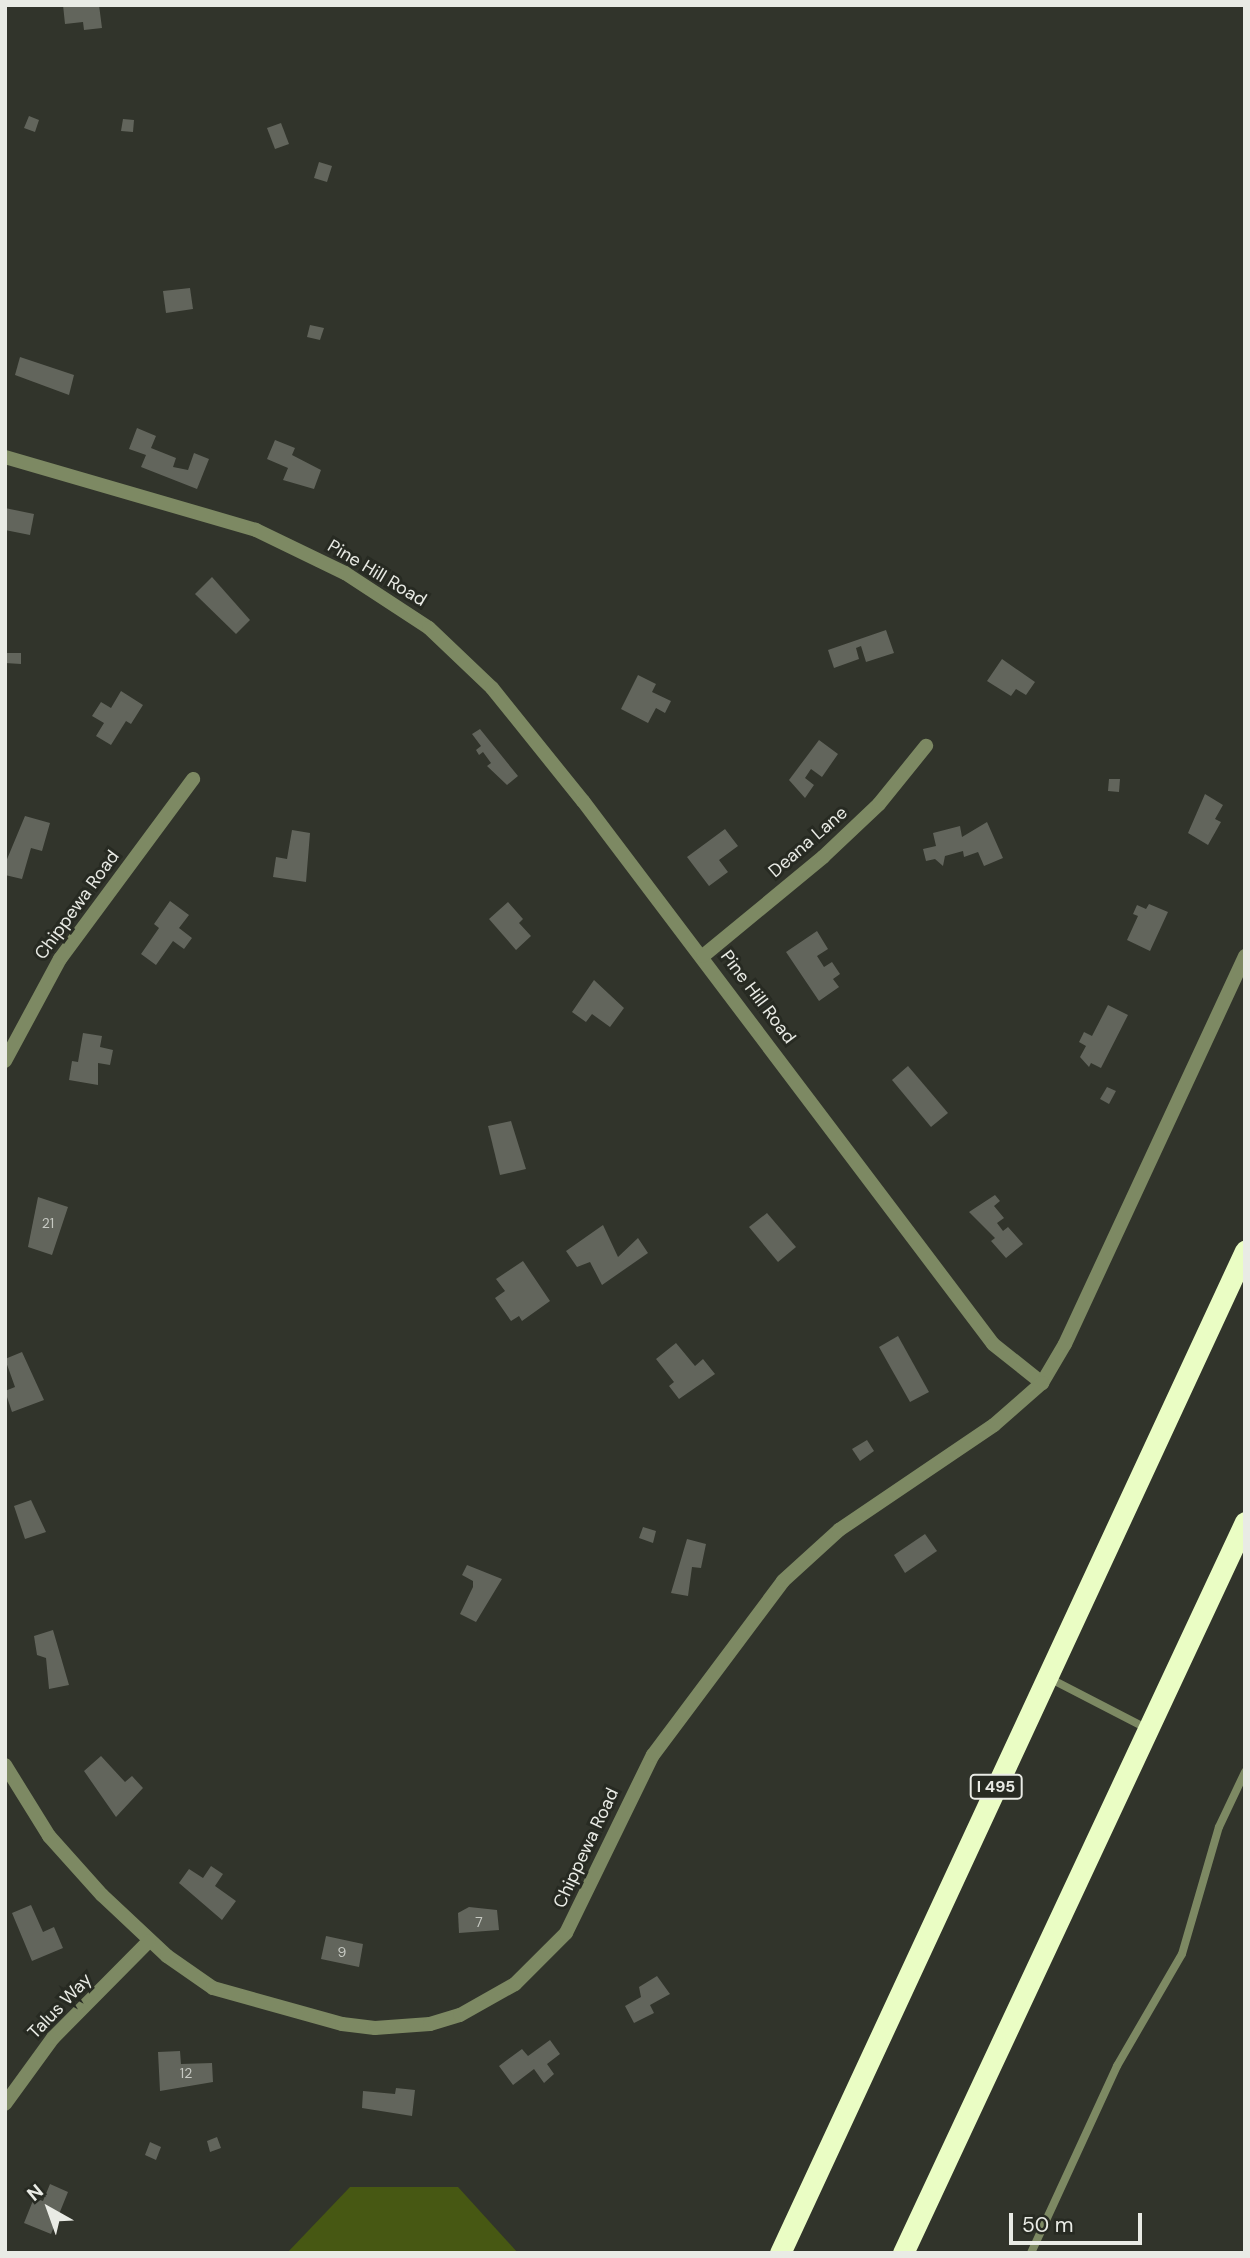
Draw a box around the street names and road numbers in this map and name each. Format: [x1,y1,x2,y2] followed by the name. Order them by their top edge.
[324,535,430,611] street label: Pine Hill Road
[764,802,852,882] street label: Deana Lane
[30,846,124,964] street label: Chippewa Road
[716,946,800,1048] street label: Pine Hill Road
[968,1774,1024,1800] road number: I 495
[549,1785,623,1911] street label: Chippewa Road
[23,1969,97,2043] street label: Talus Way

